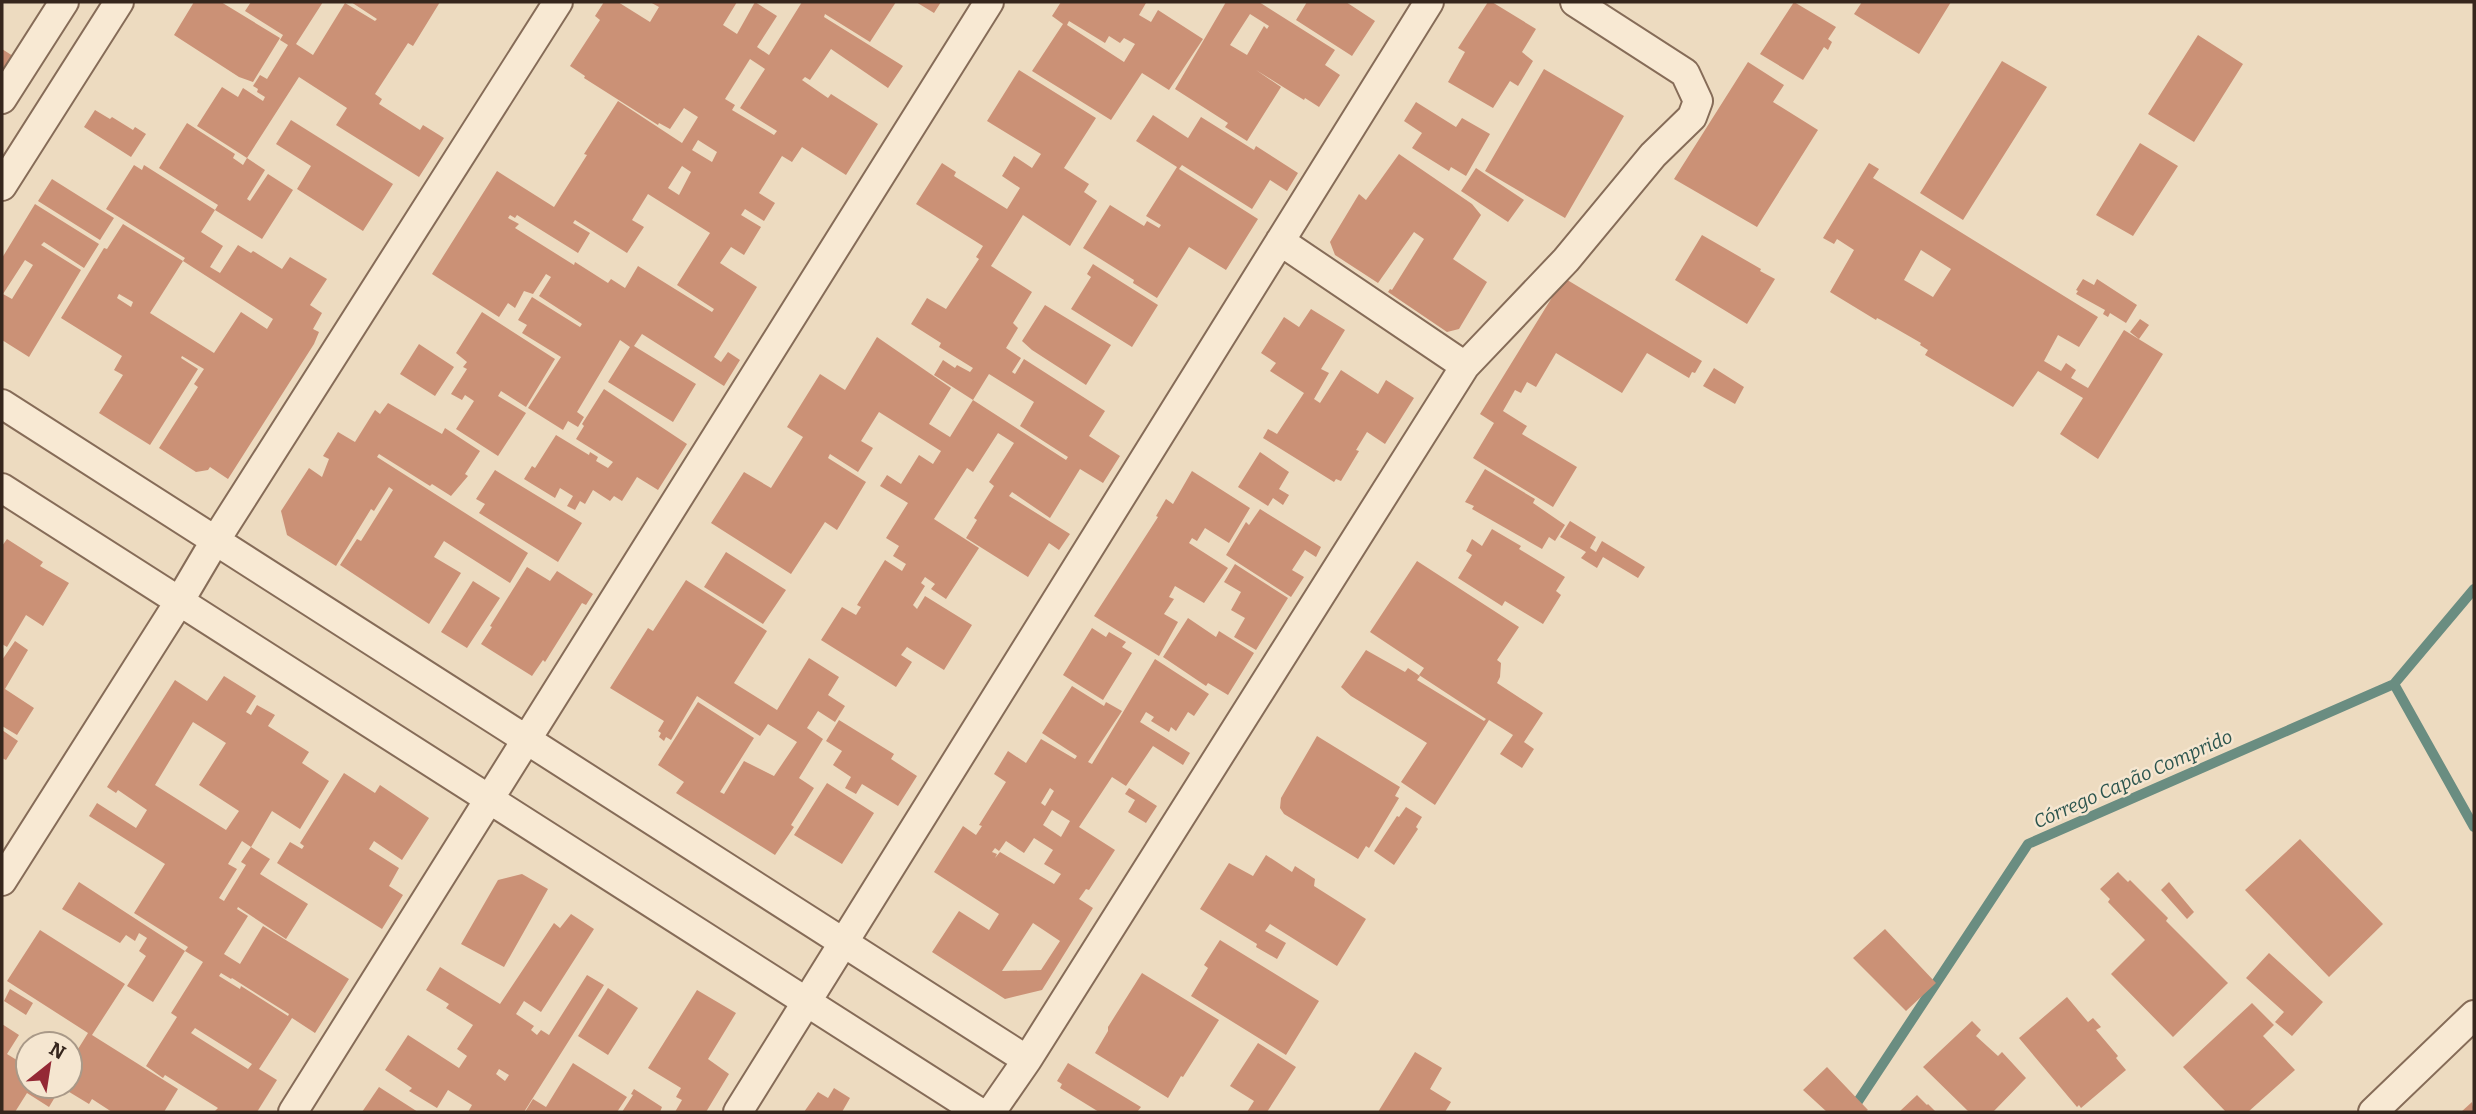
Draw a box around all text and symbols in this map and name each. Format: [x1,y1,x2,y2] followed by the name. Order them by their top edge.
[2030,725,2236,833] water label: Córrego Capão Comprido
[14,1030,84,1100] north arrow
[45,1037,70,1065] text: N

